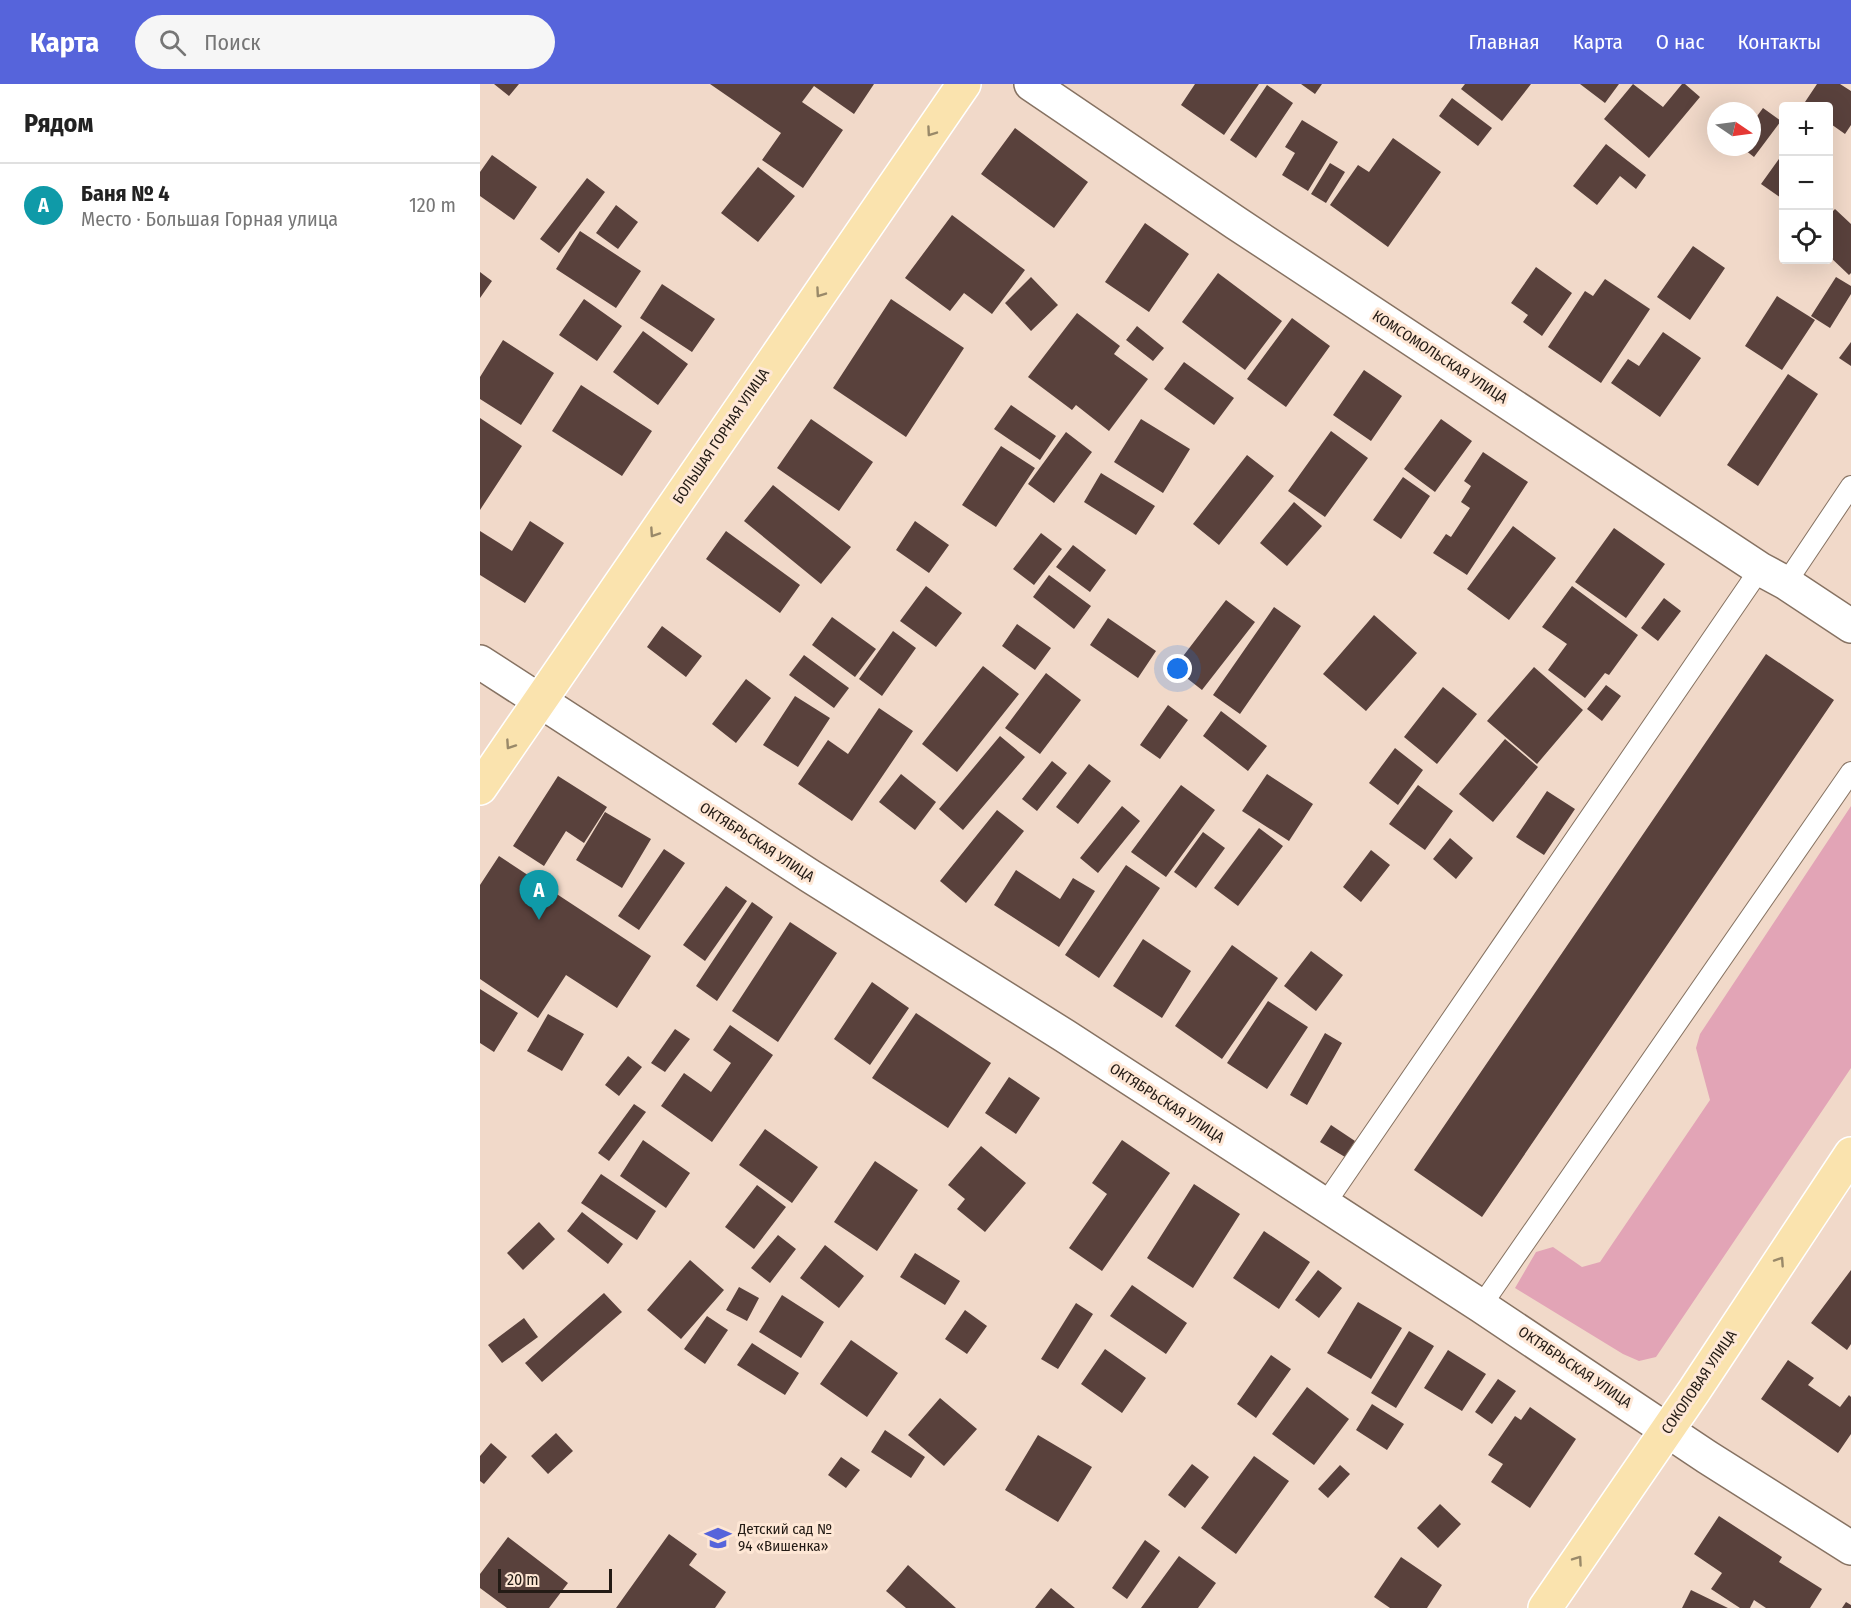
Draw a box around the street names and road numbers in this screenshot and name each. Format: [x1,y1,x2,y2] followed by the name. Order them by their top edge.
[1369,307,1511,408] street label: КОМСОМОЛЬСКАЯ УЛИЦА
[669,365,773,507] street label: БОЛЬШАЯ ГОРНАЯ УЛИЦА
[696,798,818,886] street label: ОКТЯБРЬСКАЯ УЛИЦА
[1106,1059,1228,1147] street label: ОКТЯБРЬСКАЯ УЛИЦА
[1515,1322,1635,1412] street label: ОКТЯБРЬСКАЯ УЛИЦА
[1658,1327,1740,1437] street label: СОКОЛОВАЯ УЛИЦА

